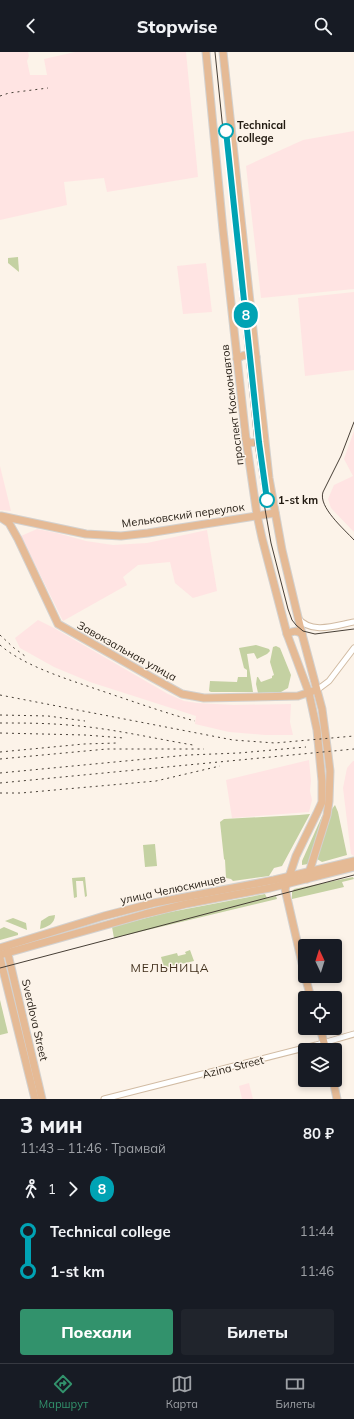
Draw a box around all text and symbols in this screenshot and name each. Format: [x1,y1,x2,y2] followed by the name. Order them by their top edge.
[20,15,42,37] icon: back
[137,15,217,38] text: Stopwise
[312,15,334,37] icon: search
[237,118,286,145] place label: Technical college
[218,123,234,139] marker: Technical college
[233,302,259,328] line badge: 8
[242,306,250,324] text: 8
[218,344,246,466] street label: проспект Космонавтов
[259,492,275,508] marker: 1-st km
[278,493,318,507] place label: 1-st km
[121,499,245,531] street label: Мельковский переулок
[75,618,179,684] street label: Завокзальная улица
[119,871,227,907] street label: улица Челюскинцев
[298,939,342,983] north arrow
[298,939,342,1087] map controls
[130,960,210,975] district label: МЕЛЬНИЦА
[19,978,51,1062] street label: Sverdlova Street
[298,991,342,1035] button: locate
[298,1043,342,1087] button: layers
[201,1053,265,1081] street label: Azina Street
[20,1111,83,1139] text: 3 мин
[303,1124,334,1143] text: 80 ₽
[20,1140,166,1156] text: 11:43 – 11:46 · Трамвай
[20,1178,42,1200] icon: walk
[62,1178,84,1200] icon: forward
[98,1180,106,1198] text: 8
[48,1181,56,1197] text: 1
[50,1222,171,1241] text: Technical college
[300,1223,334,1239] text: 11:44
[50,1262,105,1281] text: 1-st km
[300,1263,334,1279] text: 11:46
[20,1309,173,1355] button: Поехали
[181,1309,334,1355] button: Билеты
[39,1373,88,1411] tab: Маршрут
[166,1373,198,1411] tab: Карта
[276,1373,315,1411] tab: Билеты

